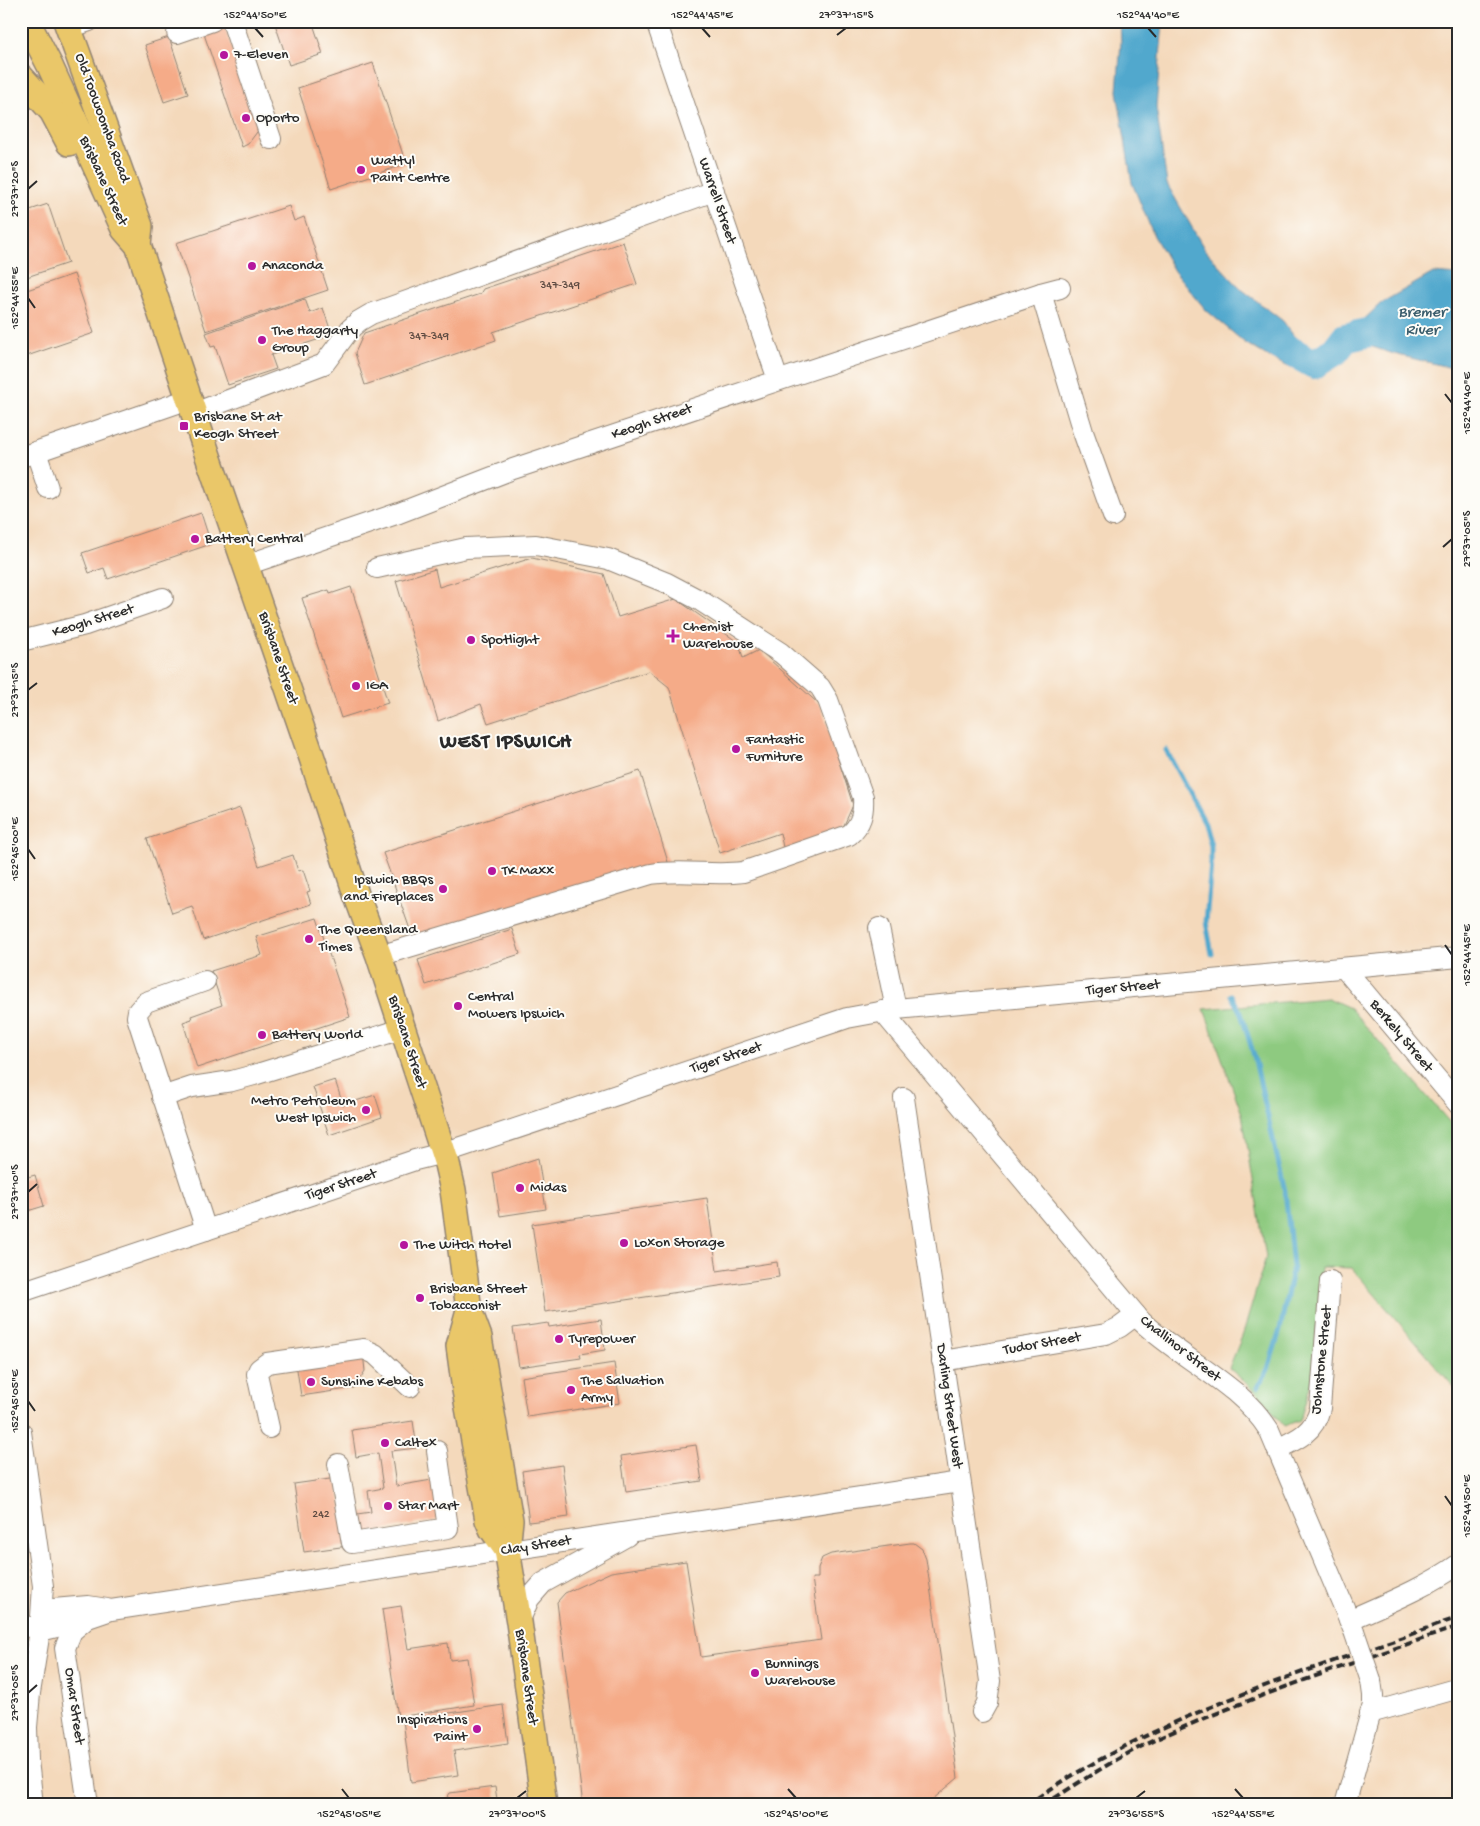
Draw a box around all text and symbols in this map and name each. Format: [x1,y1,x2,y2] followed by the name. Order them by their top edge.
[223,9,287,23] text: 152°44'50"E
[670,9,733,23] text: 152°44'45"E
[819,9,874,23] text: 27°37'15"S
[1116,9,1179,23] text: 152°44'40"E
[233,46,288,64] place label: 7-Eleven
[218,49,230,61] marker: 7-Eleven
[70,51,134,186] street label: Old Toowoomba Road
[256,109,300,127] place label: Oporto
[240,112,252,124] marker: Oporto
[74,133,132,230] street label: Brisbane Street
[370,152,450,187] place label: Wattyl Paint Centre
[694,156,741,248] street label: Warrell Street
[9,160,23,217] text: 27°37'20"S
[355,164,367,176] marker: Wattyl Paint Centre
[262,257,324,275] place label: Anaconda
[246,260,258,272] marker: Anaconda
[9,267,23,330] text: 152°44'55"E
[539,279,580,293] house number: 347-349
[1398,304,1449,341] water label: Bremer River
[271,322,359,357] place label: The Haggarty Group
[408,330,449,344] house number: 347-349
[256,334,268,346] marker: The Haggarty Group
[1461,372,1475,435] text: 152°44'40"E
[609,399,696,444] street label: Keogh Street
[193,408,283,443] place label: Brisbane St at Keogh Street
[178,420,190,432] marker: Brisbane St at Keogh Street
[1461,510,1475,567] text: 27°37'05"S
[204,530,303,548] place label: Battery Central
[189,533,201,545] marker: Battery Central
[50,600,138,642] street label: Keogh Street
[253,609,303,708] street label: Brisbane Street
[683,618,754,653] place label: Chemist Warehouse
[667,630,679,642] marker: Chemist Warehouse
[481,631,540,649] place label: Spotlight
[465,634,477,646] marker: Spotlight
[9,662,23,717] text: 27°37'15"S
[366,677,389,695] place label: IGA
[350,680,362,692] marker: IGA
[745,731,804,766] place label: Fantastic Furniture
[439,732,572,755] district label: WEST IPSWICH
[730,743,742,755] marker: Fantastic Furniture
[9,817,23,882] text: 152°45'00"E
[501,862,554,880] place label: TK Maxx
[486,865,498,877] marker: TK Maxx
[344,871,433,906] place label: Ipswich BBQs and Fireplaces
[437,883,449,895] marker: Ipswich BBQs and Fireplaces
[318,921,418,956] place label: The Queensland Times
[1461,924,1475,987] text: 152°44'45"E
[303,933,315,945] marker: The Queensland Times
[1084,976,1163,1000] street label: Tiger Street
[468,988,564,1023] place label: Central Mowers Ipswich
[383,992,431,1092] street label: Brisbane Street
[1365,995,1438,1077] street label: Berkely Street
[452,1000,464,1012] marker: Central Mowers Ipswich
[271,1026,363,1044] place label: Battery World
[256,1029,268,1041] marker: Battery World
[687,1037,766,1078] street label: Tiger Street
[251,1092,356,1127] place label: Metro Petroleum West Ipswich
[360,1104,372,1116] marker: Metro Petroleum West Ipswich
[9,1164,23,1220] text: 27°37'10"S
[302,1164,381,1205] street label: Tiger Street
[530,1179,567,1197] place label: Midas
[514,1182,526,1194] marker: Midas
[634,1234,725,1252] place label: Loxon Storage
[413,1236,511,1254] place label: The Witch Hotel
[618,1237,630,1249] marker: Loxon Storage
[398,1239,410,1251] marker: The Witch Hotel
[429,1280,528,1315] place label: Brisbane Street Tobacconist
[414,1292,426,1304] marker: Brisbane Street Tobacconist
[1307,1303,1337,1415] street label: Johnstone Street
[1136,1312,1226,1387] street label: Challinor Street
[1001,1328,1084,1360] street label: Tudor Street
[568,1330,637,1348] place label: Tyrepower
[553,1333,565,1345] marker: Tyrepower
[931,1342,967,1471] street label: Darling Street West
[9,1369,23,1434] text: 152°45'05"E
[580,1372,664,1407] place label: The Salvation Army
[321,1373,424,1391] place label: Sunshine Kebabs
[305,1376,317,1388] marker: Sunshine Kebabs
[565,1384,577,1396] marker: The Salvation Army
[395,1434,437,1452] place label: Caltex
[379,1437,391,1449] marker: Caltex
[1461,1474,1475,1538] text: 152°44'50"E
[398,1497,460,1515] place label: Star Mart
[382,1500,394,1512] marker: Star Mart
[312,1508,330,1522] house number: 242
[500,1531,574,1560] street label: Clay Street
[510,1627,542,1728] street label: Brisbane Street
[764,1655,836,1690] place label: Bunnings Warehouse
[9,1664,23,1721] text: 27°37'05"S
[60,1667,89,1747] street label: Omar Street
[749,1667,761,1679] marker: Bunnings Warehouse
[397,1711,469,1746] place label: Inspirations Paint
[471,1723,483,1735] marker: Inspirations Paint
[316,1808,381,1822] text: 152°45'05"E
[488,1808,546,1822] text: 27°37'00"S
[763,1808,828,1822] text: 152°45'00"E
[1108,1808,1164,1822] text: 27°36'55"S
[1211,1808,1274,1822] text: 152°44'55"E

